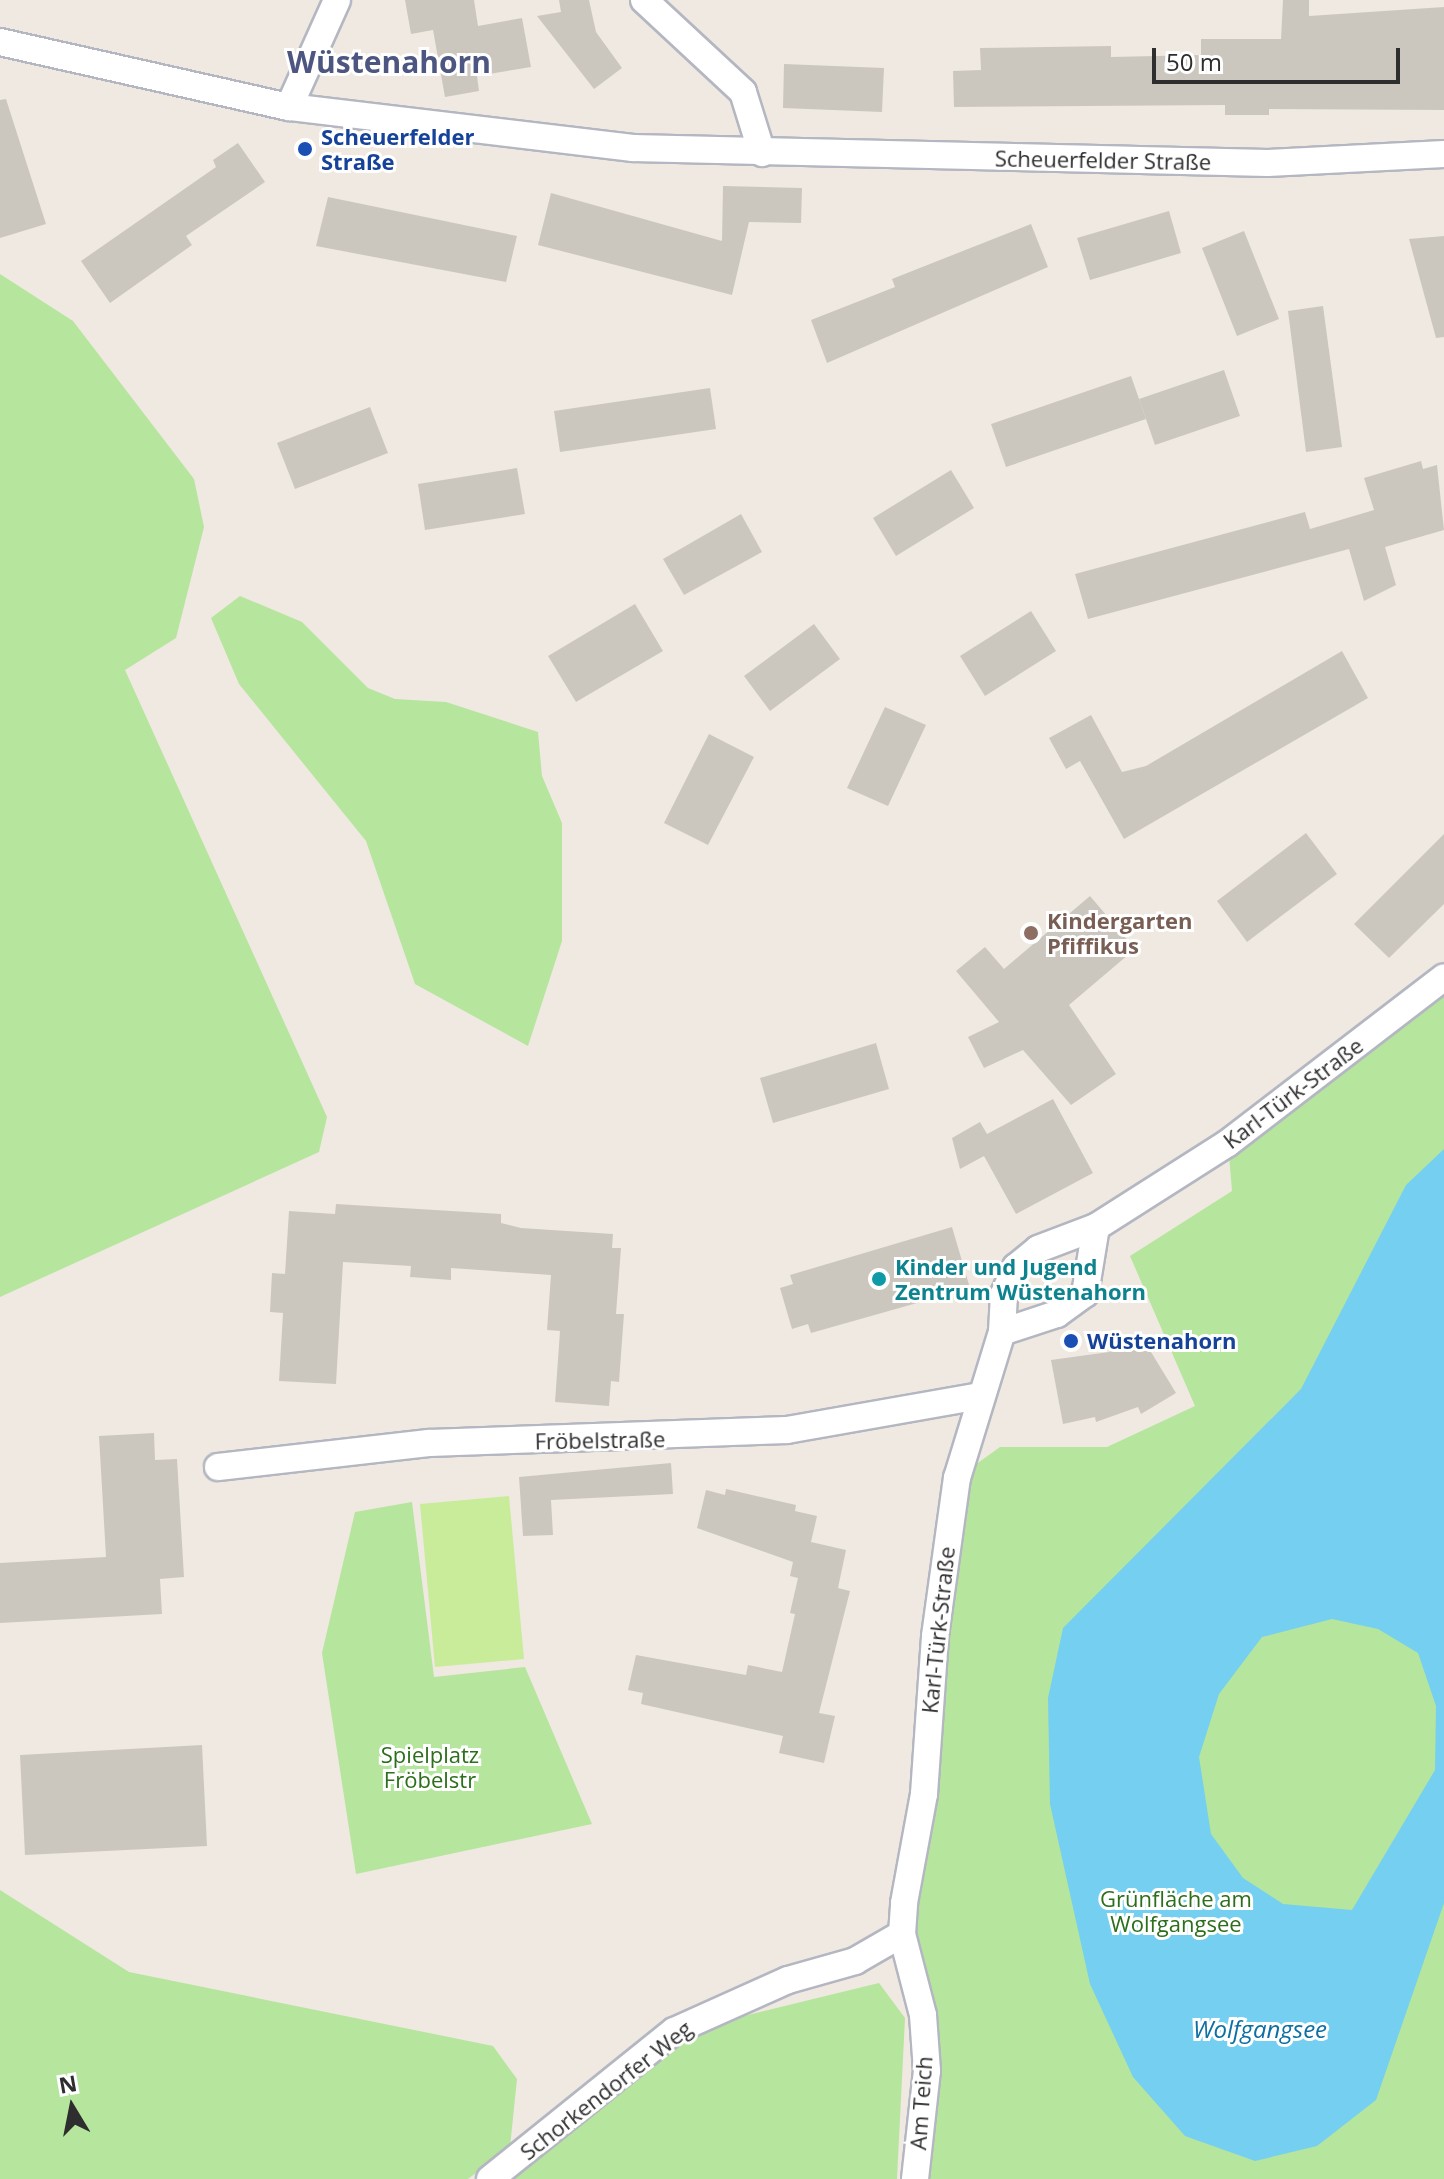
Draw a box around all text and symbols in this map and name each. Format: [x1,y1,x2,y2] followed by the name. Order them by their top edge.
[1156,32,1404,82] scale bar
[287,44,491,80] district label: Wüstenahorn
[1166,45,1222,78] text: 50 m
[321,123,474,174] place label: Scheuerfelder Straße
[296,140,314,158] marker: Scheuerfelder Straße
[995,145,1211,175] street label: Scheuerfelder Straße
[1047,907,1192,958] place label: Kindergarten Pfiffikus
[1022,924,1040,942] marker: Kindergarten Pfiffikus
[1218,1032,1368,1154] street label: Karl-Türk-Straße
[895,1253,1146,1304] place label: Kinder und Jugend Zentrum Wüstenahorn
[870,1270,888,1288] marker: Kinder und Jugend Zentrum Wüstenahorn
[1087,1328,1236,1354] place label: Wüstenahorn
[1062,1332,1080,1350] marker: Wüstenahorn
[535,1426,665,1454] street label: Fröbelstraße
[916,1545,960,1715] street label: Karl-Türk-Straße
[381,1741,479,1792] park label: Spielplatz Fröbelstr
[1100,1885,1252,1936] park label: Grünfläche am Wolfgangsee
[515,2015,697,2165] street label: Schorkendorfer Weg
[1193,2015,1327,2043] water label: Wolfgangsee
[905,2055,937,2151] street label: Am Teich
[32,2067,112,2147] north arrow
[56,2067,79,2100] text: N

